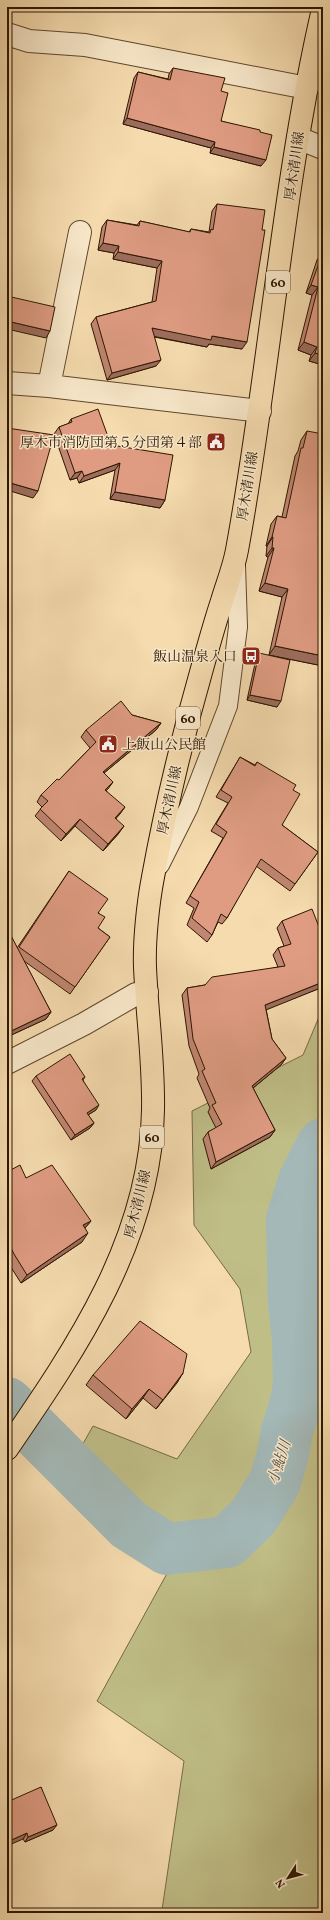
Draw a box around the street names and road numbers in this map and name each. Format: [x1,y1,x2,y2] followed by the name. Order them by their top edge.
[281,130,310,202] street label: 厚木清川線
[266,271,290,293] road number: 60
[234,450,263,522] street label: 厚木清川線
[176,707,200,729] road number: 60
[154,764,187,837] street label: 厚木清川線
[140,1126,164,1148] road number: 60
[121,1168,156,1241] street label: 厚木清川線

